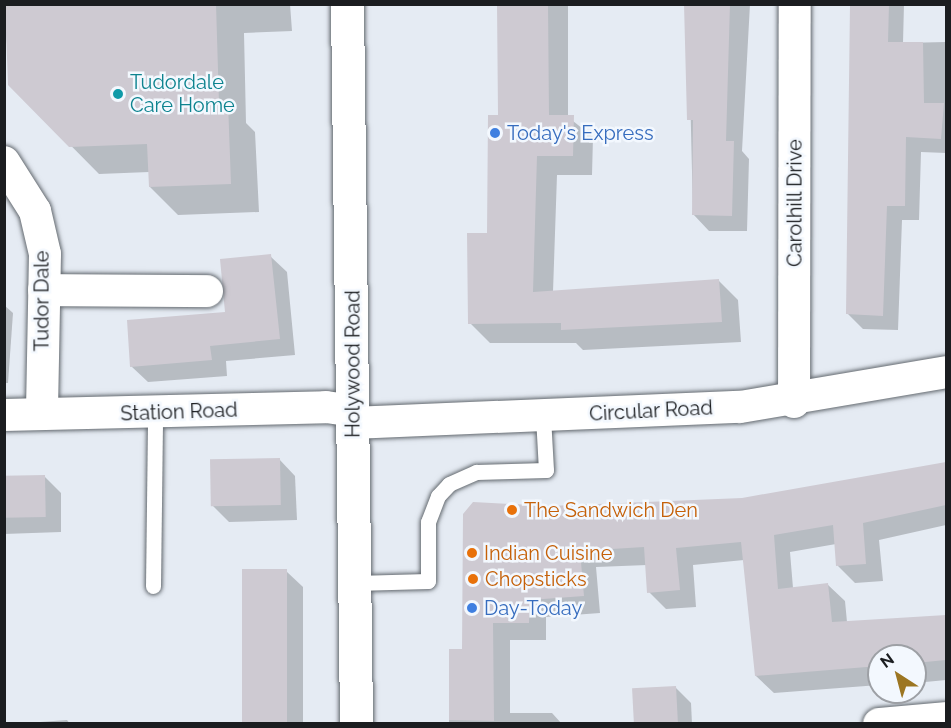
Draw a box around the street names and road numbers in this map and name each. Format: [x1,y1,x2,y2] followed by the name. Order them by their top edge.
[783,139,807,267] street label: Carolhill Drive
[30,250,54,352] street label: Tudor Dale
[341,290,365,438] street label: Holywood Road
[588,396,714,426] street label: Circular Road
[120,398,238,426] street label: Station Road

